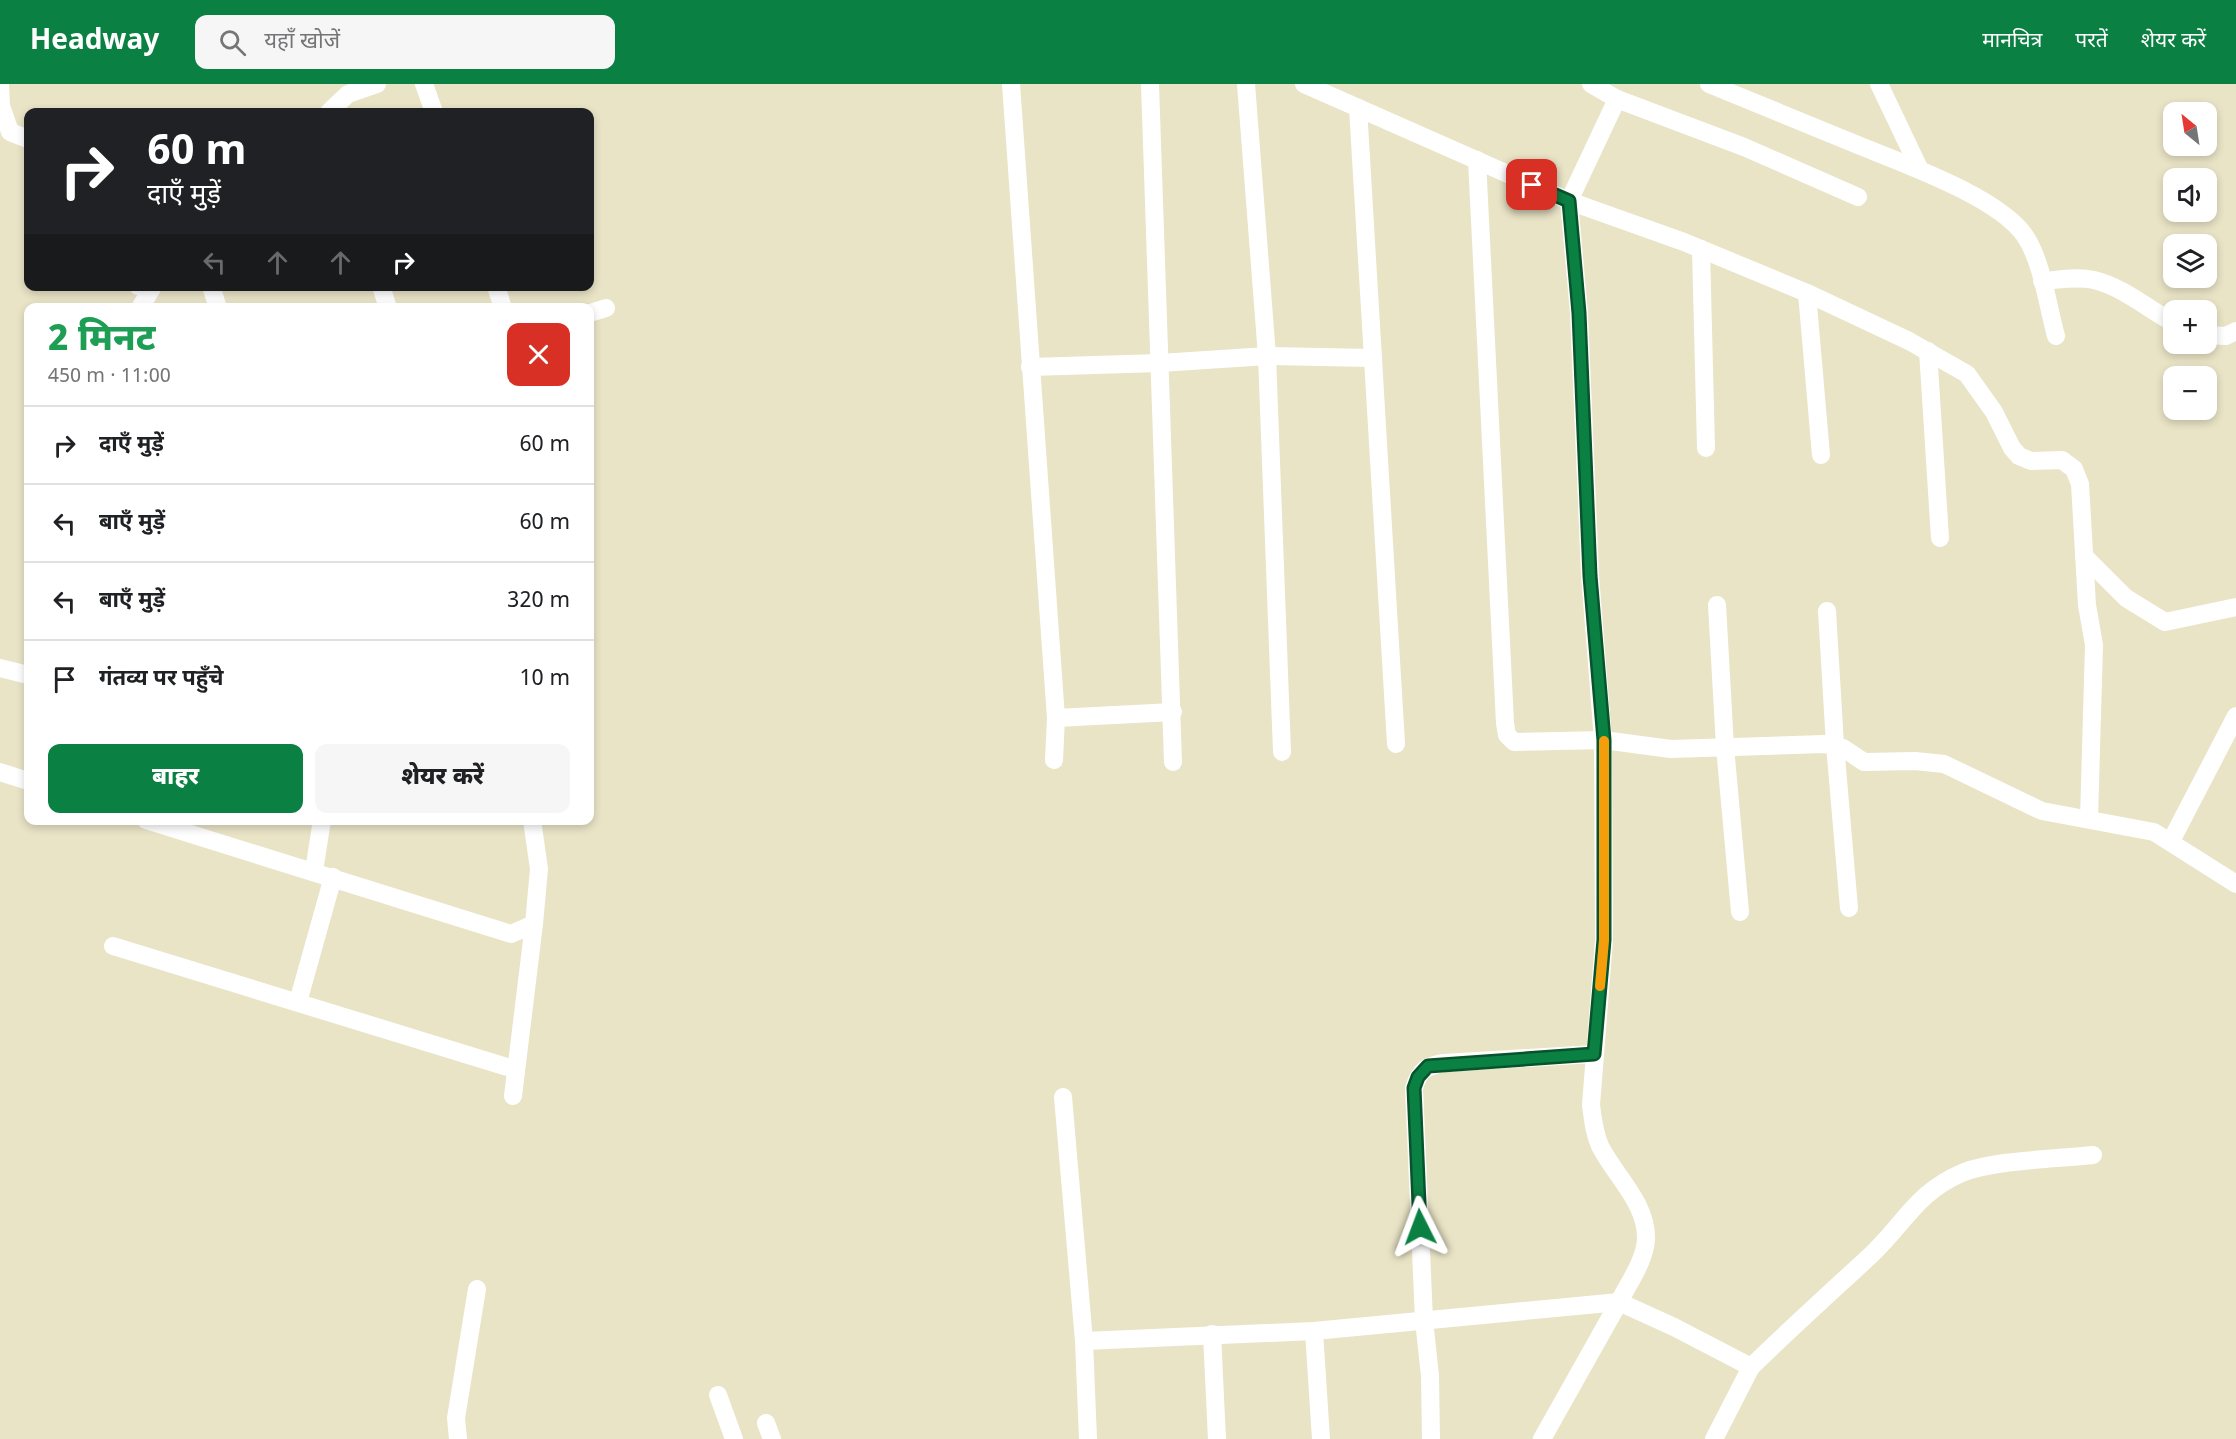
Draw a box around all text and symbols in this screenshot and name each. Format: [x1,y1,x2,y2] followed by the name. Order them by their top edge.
[195,15,615,69] search box
[30,24,159,60] text: Headway
[216,26,249,59] icon: search
[264,28,340,57] text: यहाँ खोजें
[1982,28,2042,56] text: मानचित्र
[2075,28,2108,56] text: परतें
[2141,28,2206,56] text: शेयर करें
[2163,102,2217,156] north arrow
[2163,102,2217,420] map controls
[147,126,247,181] text: 60 m
[48,132,126,210] icon: right
[1506,159,1557,210] pin
[1515,168,1548,201] icon: arrive
[2163,168,2217,222] button: sound
[147,179,221,214] text: दाएँ मुड़ें
[2163,234,2217,288] button: layers
[198,246,231,279] icon: left
[261,246,294,279] icon: ahead
[324,246,357,279] icon: ahead
[387,246,420,279] icon: right
[2163,300,2217,354] button: +
[48,318,155,365] text: 2 मिनट
[507,323,570,386] button: close
[48,364,171,390] text: 450 m · 11:00
[2163,366,2217,420] button: −
[48,429,81,462] icon: right
[99,431,164,460] text: दाएँ मुड़ें
[519,431,570,460] text: 60 m
[48,507,81,540] icon: left
[99,509,165,538] text: बाएँ मुड़ें
[519,509,570,538] text: 60 m
[48,585,81,618] icon: left
[99,587,165,616] text: बाएँ मुड़ें
[507,587,570,616] text: 320 m
[48,663,81,696] icon: arrive
[99,665,224,694] text: गंतव्य पर पहुँचे
[519,665,570,694] text: 10 m
[48,744,303,813] button: बाहर
[315,744,570,813] button: शेयर करें
[1388,1195,1452,1259] position arrow

